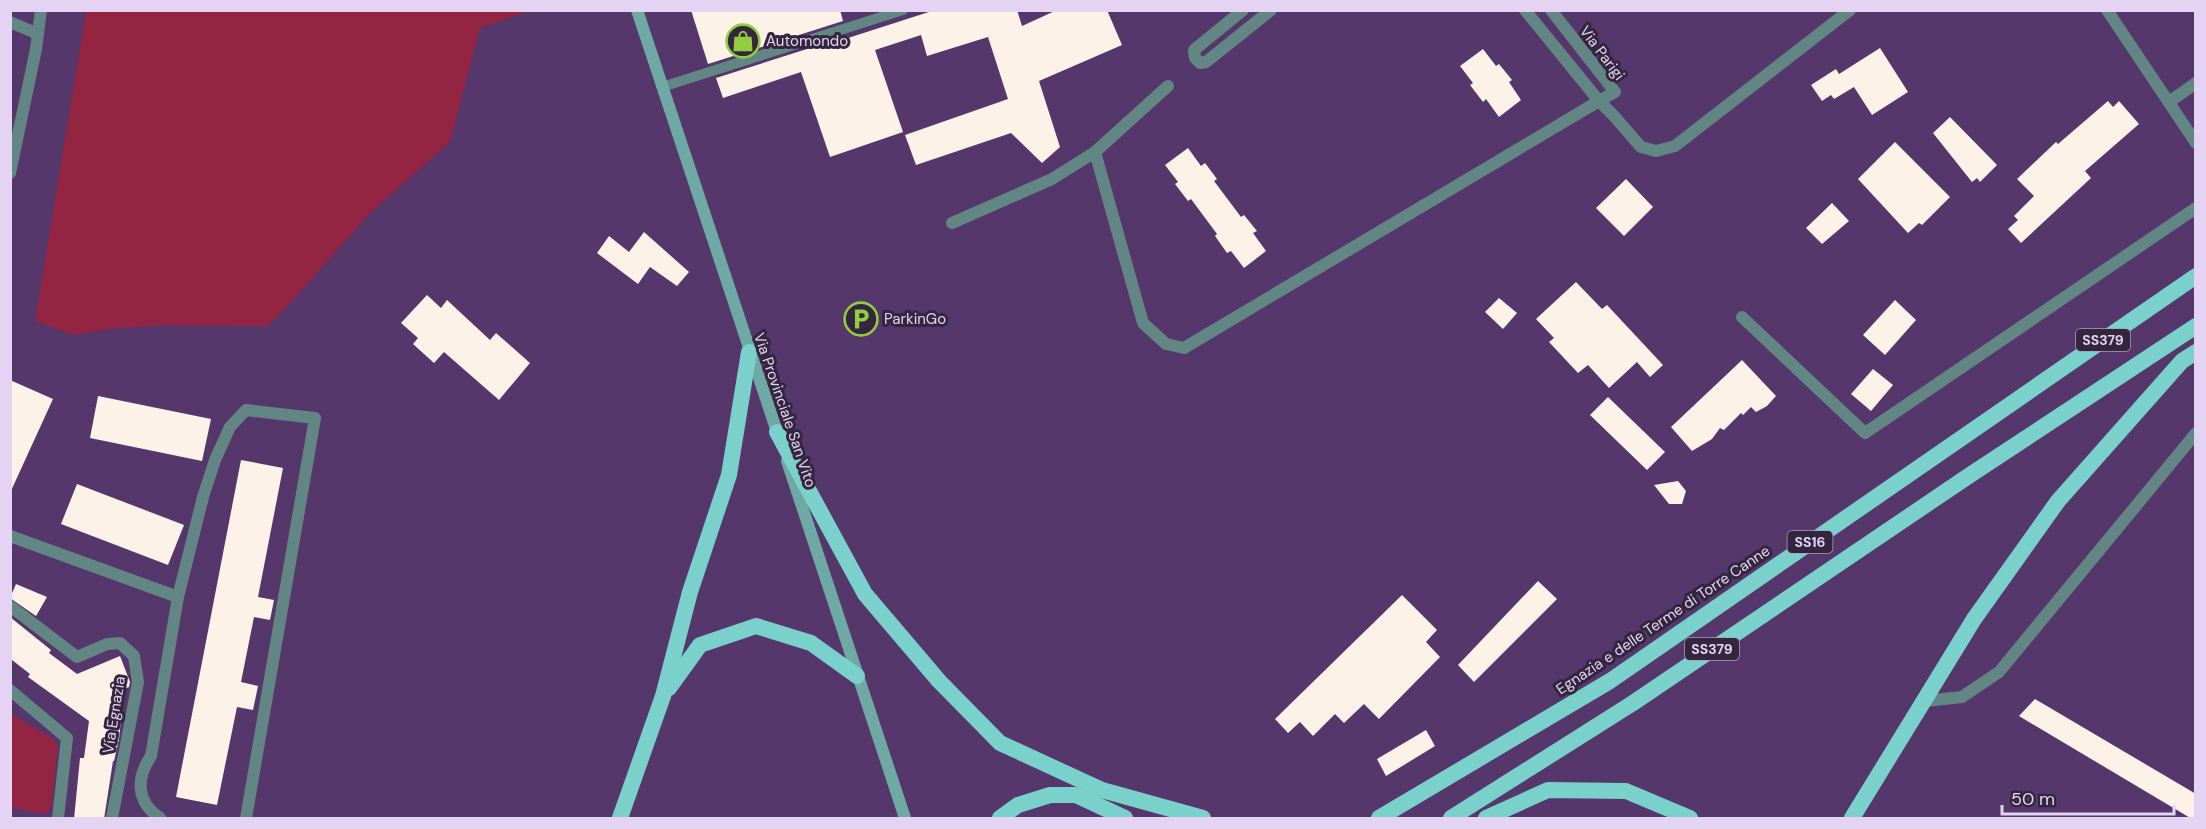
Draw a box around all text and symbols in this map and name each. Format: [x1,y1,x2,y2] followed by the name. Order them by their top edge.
[1575,22,1629,84] street label: Via Parigi
[725,23,761,59] shop icon: Automondo
[766,31,848,51] place label: Automondo
[843,301,879,337] parking icon: ParkinGo
[884,309,946,329] place label: ParkinGo
[2076,329,2130,351] road number: SS379
[749,330,821,490] street label: Via Provinciale San Vito
[1788,531,1832,553] road number: SS16
[1552,541,1774,699] street label: Egnazia e delle Terme di Torre Canne
[1685,638,1739,660] road number: SS379
[98,675,130,755] street label: Via Egnazia
[2002,778,2174,816] scale bar
[2011,787,2055,811] text: 50 m

